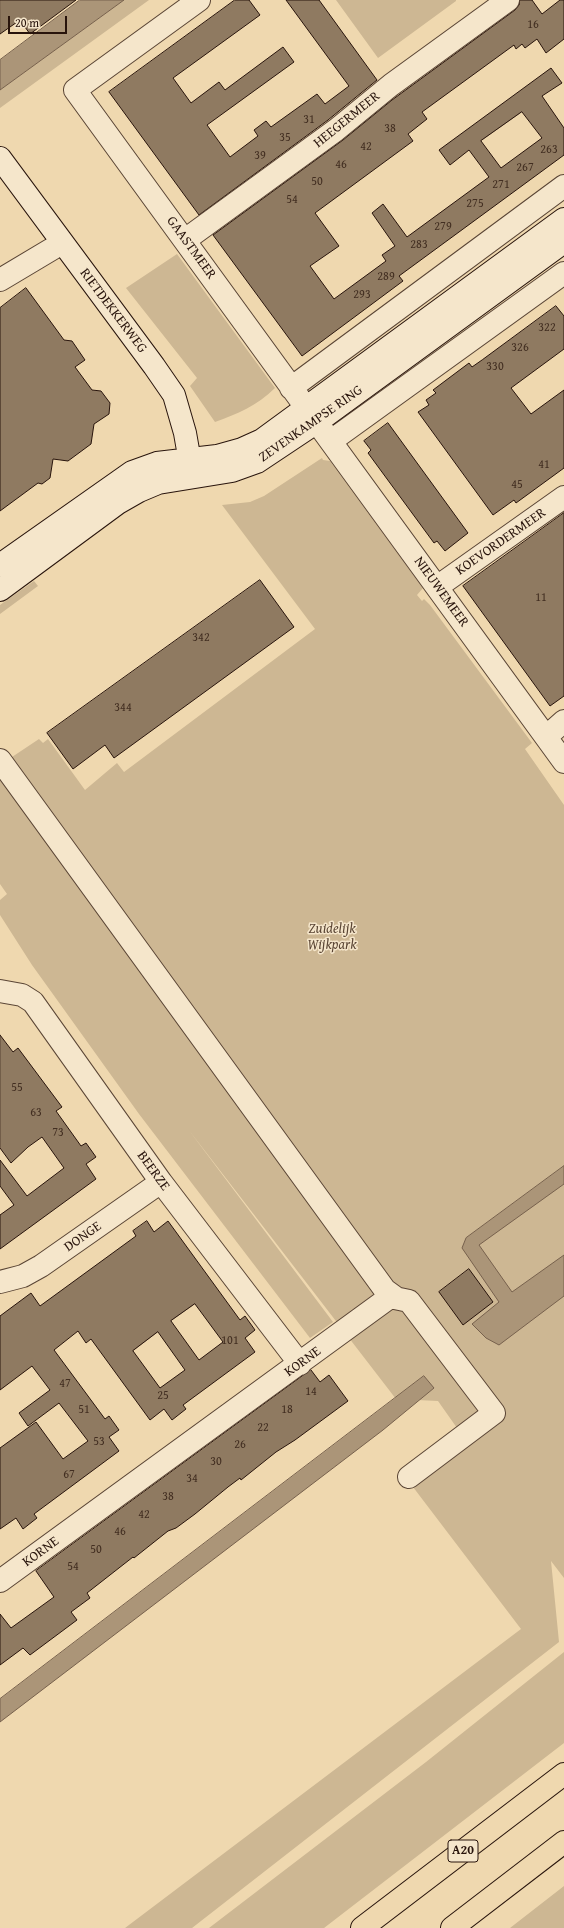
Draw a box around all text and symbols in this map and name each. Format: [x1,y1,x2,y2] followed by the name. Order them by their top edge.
[10,8,69,34] scale bar
[15,14,39,31] text: 20 m
[527,18,539,32] house number: 16
[310,88,384,152] street label: HEEGERMEER
[303,113,315,127] house number: 31
[384,122,396,136] house number: 38
[279,131,291,145] house number: 35
[360,140,372,154] house number: 42
[540,143,558,157] house number: 263
[254,149,266,163] house number: 39
[335,158,347,172] house number: 46
[516,161,534,175] house number: 267
[311,175,323,189] house number: 50
[492,178,510,192] house number: 271
[286,193,298,207] house number: 54
[466,197,484,211] house number: 275
[163,213,219,283] street label: GAASTMEER
[434,220,452,234] house number: 279
[410,238,428,252] house number: 283
[76,265,150,357] street label: RIETDEKKERWEG
[377,270,395,284] house number: 289
[353,288,371,302] house number: 293
[538,321,556,335] house number: 322
[511,341,529,355] house number: 326
[486,360,504,374] house number: 330
[256,382,366,466] street label: ZEVENKAMPSE RING
[538,458,550,472] house number: 41
[511,478,523,492] house number: 45
[453,505,549,579] street label: KOEVORDERMEER
[410,554,472,630] street label: NIEUWEMEER
[535,591,547,605] house number: 11
[192,631,210,645] house number: 342
[114,701,132,715] house number: 344
[307,921,357,954] park label: Zuidelijk Wijkpark
[11,1081,23,1095] house number: 55
[30,1106,42,1120] house number: 63
[52,1126,64,1140] house number: 73
[133,1148,173,1194] street label: BEERZE
[61,1218,105,1256] street label: DONGE
[221,1334,239,1348] house number: 101
[282,1343,324,1381] street label: KORNE
[59,1377,71,1391] house number: 47
[305,1385,317,1399] house number: 14
[157,1389,169,1403] house number: 25
[78,1403,90,1417] house number: 51
[281,1403,293,1417] house number: 18
[257,1421,269,1435] house number: 22
[93,1435,105,1449] house number: 53
[234,1438,246,1452] house number: 26
[210,1455,222,1469] house number: 30
[63,1468,75,1482] house number: 67
[186,1472,198,1486] house number: 34
[162,1490,174,1504] house number: 38
[138,1508,150,1522] house number: 42
[114,1525,126,1539] house number: 46
[20,1533,62,1571] street label: KORNE
[90,1543,102,1557] house number: 50
[67,1560,79,1574] house number: 54
[448,1840,478,1862] road number: A20

